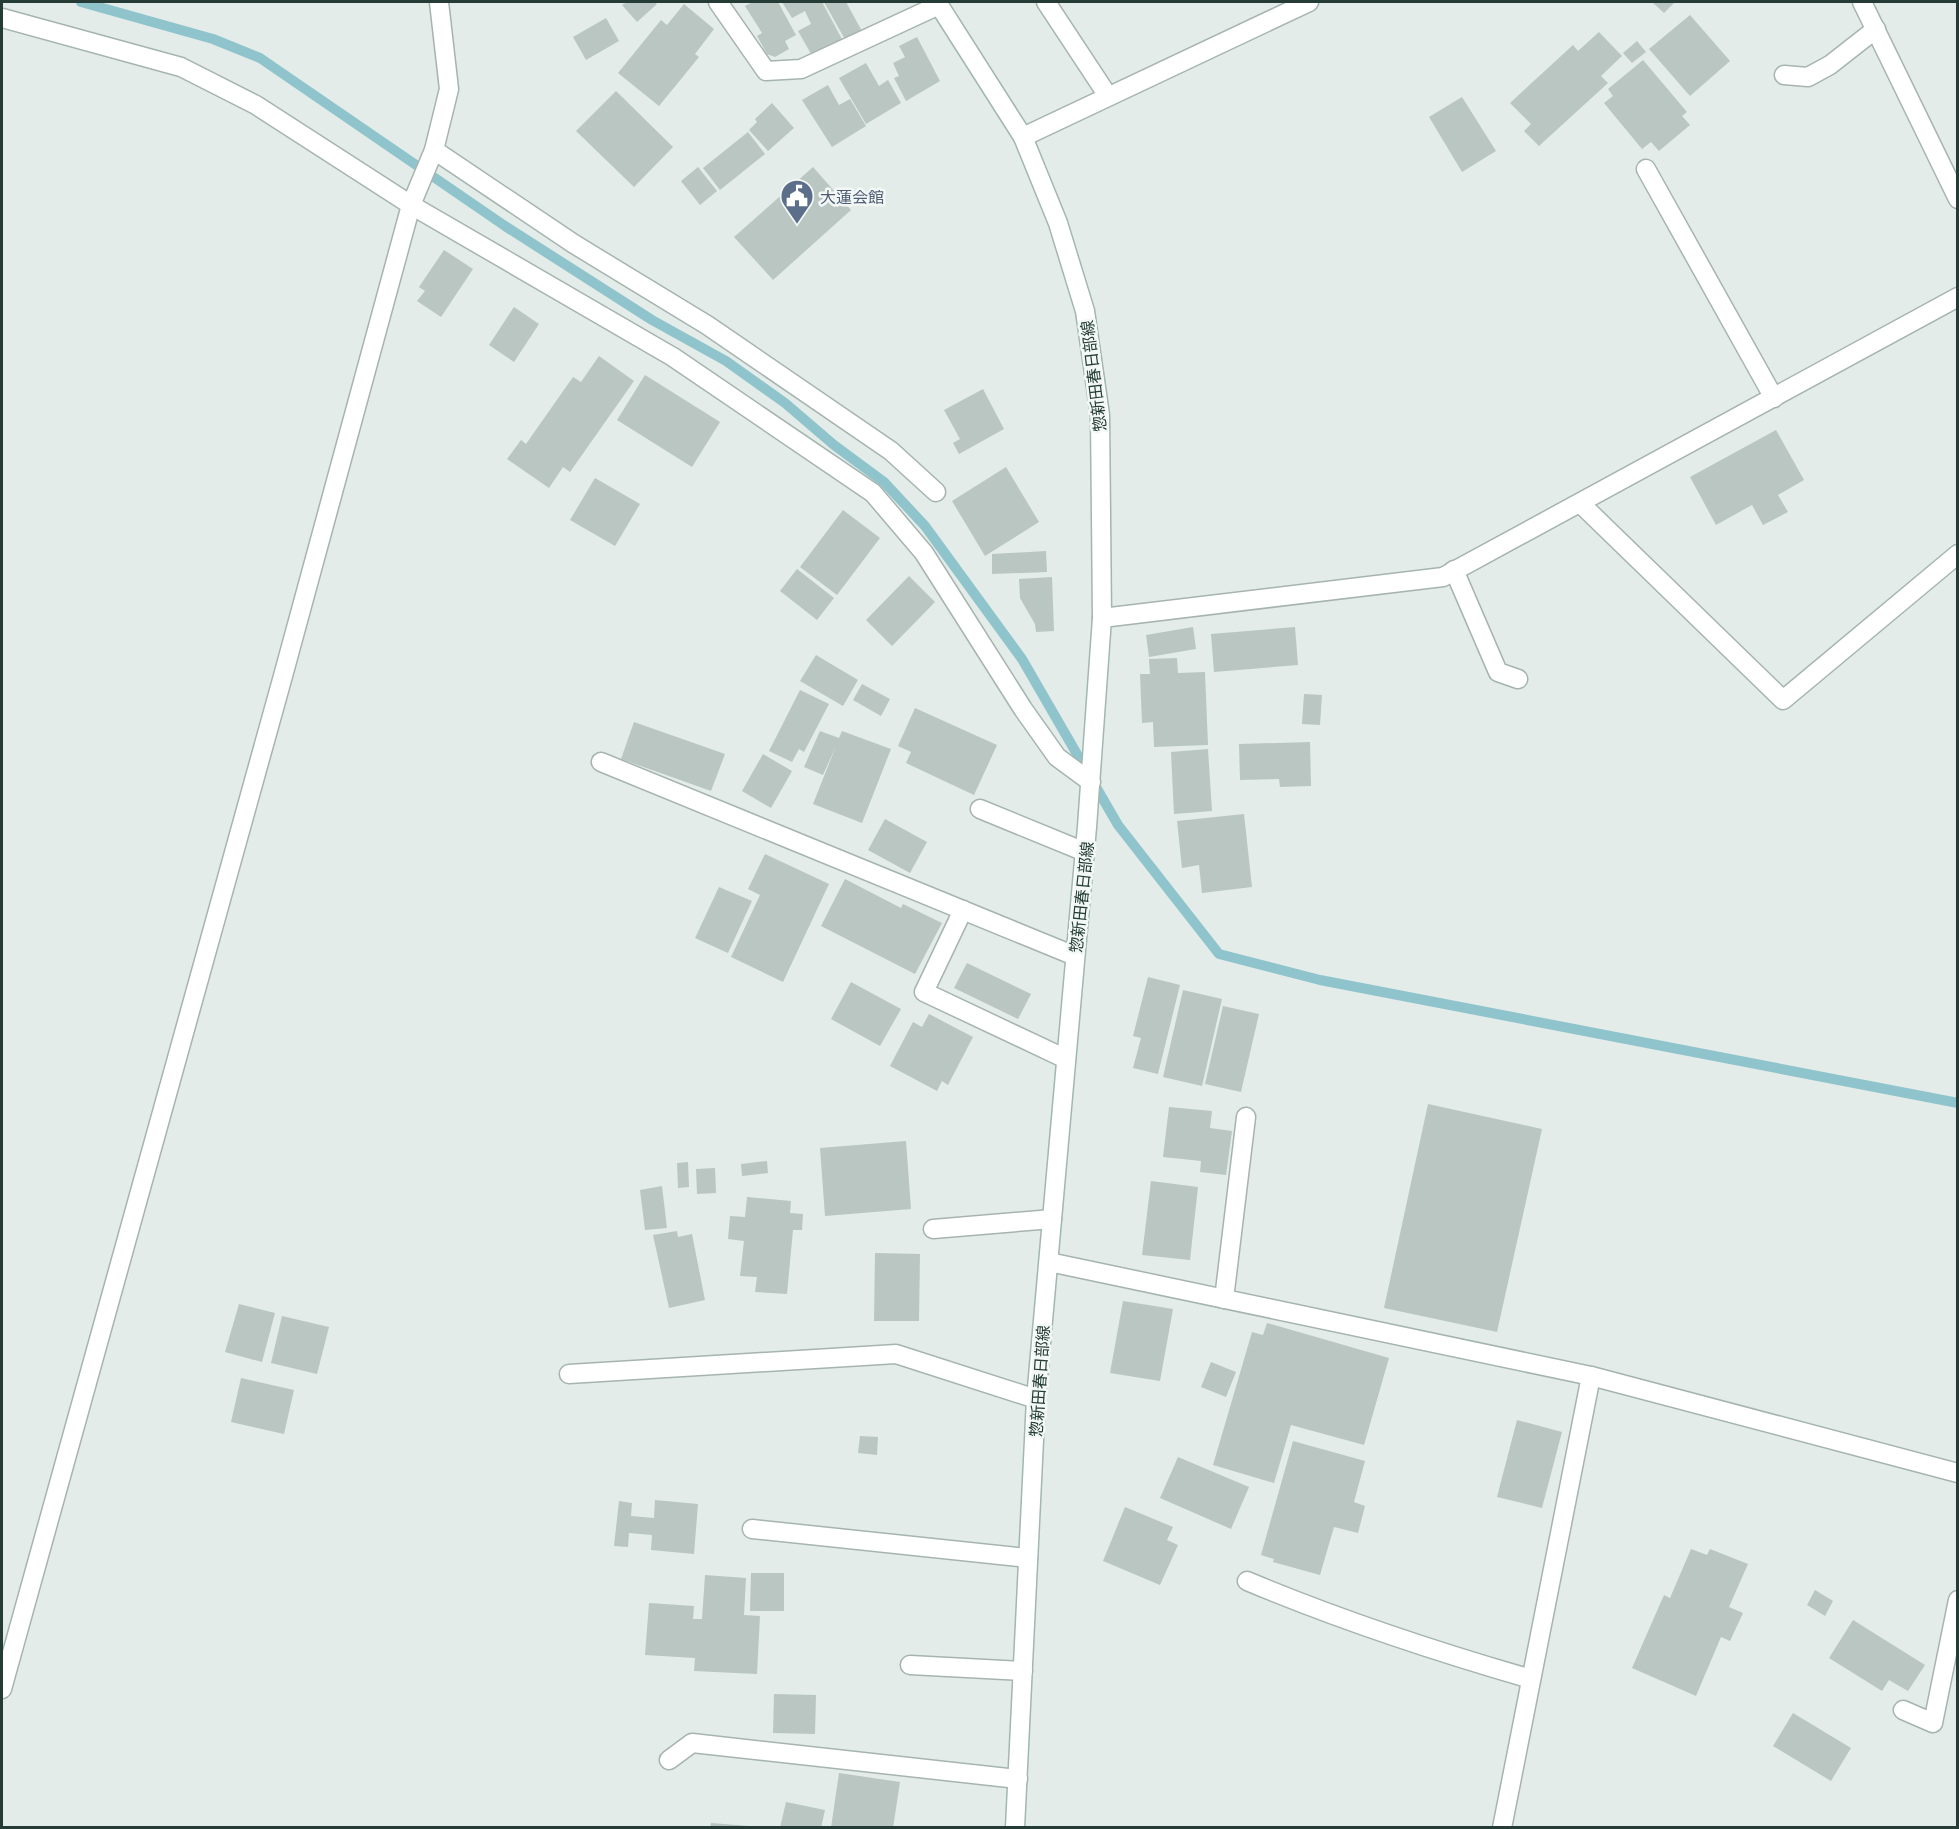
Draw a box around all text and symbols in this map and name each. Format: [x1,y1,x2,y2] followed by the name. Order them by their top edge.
[779,178,815,225] public building icon: 大蓮会館
[820,187,884,206] place label: 大蓮会館
[1077,319,1109,433] street label: 惣新田春日部線
[1066,840,1096,954] street label: 惣新田春日部線
[1026,1324,1052,1438] street label: 惣新田春日部線

